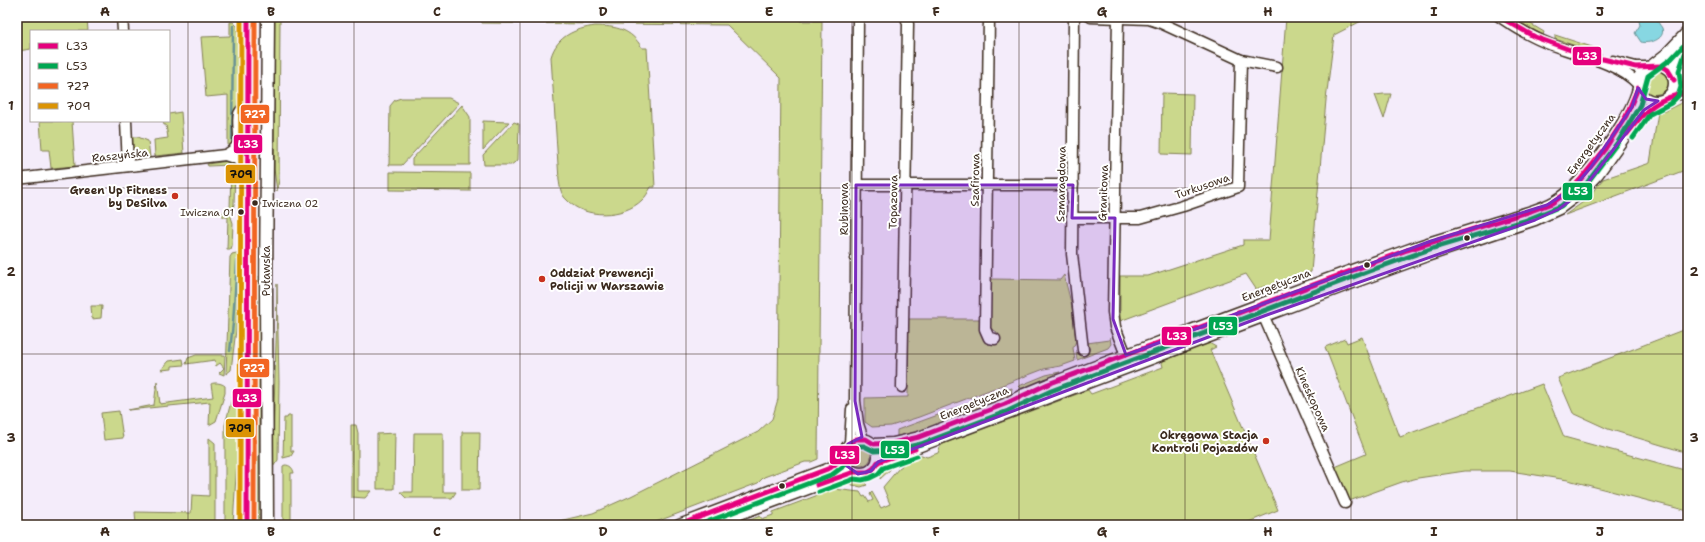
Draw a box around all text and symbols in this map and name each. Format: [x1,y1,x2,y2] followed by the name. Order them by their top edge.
[100,3,110,20] text: A
[267,3,275,20] text: B
[433,3,441,20] text: C
[598,3,608,20] text: D
[765,3,774,20] text: E
[932,3,940,20] text: F
[1097,3,1108,20] text: G
[1263,3,1273,20] text: H
[1430,3,1438,20] text: I
[1596,3,1604,20] text: J
[30,30,170,122] legend
[66,38,88,54] text: L33
[1572,46,1602,66] line badge: L33
[1577,49,1598,64] text: L33
[66,58,88,74] text: L53
[66,78,89,94] text: 727
[8,97,14,114] text: 1
[1691,97,1697,114] text: 1
[66,98,91,114] text: 709
[240,104,270,124] line badge: 727
[244,107,266,122] text: 727
[1564,110,1619,178] street label: Energetyczna
[233,134,263,154] line badge: L33
[238,137,259,152] text: L33
[91,145,149,166] street label: Raszyńska
[1053,146,1070,222] street label: Szmaragdowa
[968,153,983,207] street label: Szafirowa
[225,164,256,184] line badge: 709
[1095,164,1112,221] street label: Granitowa
[230,167,253,182] text: 709
[1173,170,1232,203] street label: Turkusowa
[886,175,901,229] street label: Topazowa
[1562,182,1593,201] line badge: L53
[70,183,167,211] place label: Green Up Fitness by DeSilva
[837,183,852,235] street label: Rubinowa
[1568,184,1588,199] text: L53
[170,191,180,201] marker: Green Up Fitness by DeSilva
[262,197,318,210] place label: Iwiczna 02
[250,198,260,208] marker: Iwiczna 02
[180,206,234,219] place label: Iwiczna 01
[236,207,246,217] marker: Iwiczna 01
[1462,233,1472,243] unlabelled marker
[259,246,274,296] street label: Puławska
[1362,260,1372,270] unlabelled marker
[6,263,16,280] text: 2
[1689,263,1699,280] text: 2
[1239,265,1313,306] street label: Energetyczna
[550,266,664,294] place label: Oddział Prewencji Policji w Warszawie
[537,274,547,284] marker: Oddział Prewencji Policji w Warszawie
[1208,316,1238,336] line badge: L53
[1213,319,1233,334] text: L53
[1161,326,1192,346] line badge: L33
[1167,329,1188,344] text: L33
[239,358,270,378] line badge: 727
[243,361,265,376] text: 727
[1292,364,1334,434] street label: Kineskopowa
[938,383,1011,424] street label: Energetyczna
[232,388,262,408] line badge: L33
[237,391,258,406] text: L33
[225,418,255,438] line badge: 709
[229,421,252,436] text: 709
[1152,428,1258,456] place label: Okręgowa Stacja Kontroli Pojazdów
[6,429,16,446] text: 3
[1689,429,1699,446] text: 3
[1261,436,1271,446] marker: Okręgowa Stacja Kontroli Pojazdów
[880,440,910,459] line badge: L53
[885,443,905,458] text: L53
[829,445,860,465] line badge: L33
[835,448,856,463] text: L33
[777,481,787,491] unlabelled marker
[100,523,110,540] text: A
[267,523,275,540] text: B
[433,523,441,540] text: C
[598,523,608,540] text: D
[765,523,774,540] text: E
[932,523,940,540] text: F
[1097,523,1108,540] text: G
[1263,523,1273,540] text: H
[1430,523,1438,540] text: I
[1596,523,1604,540] text: J

